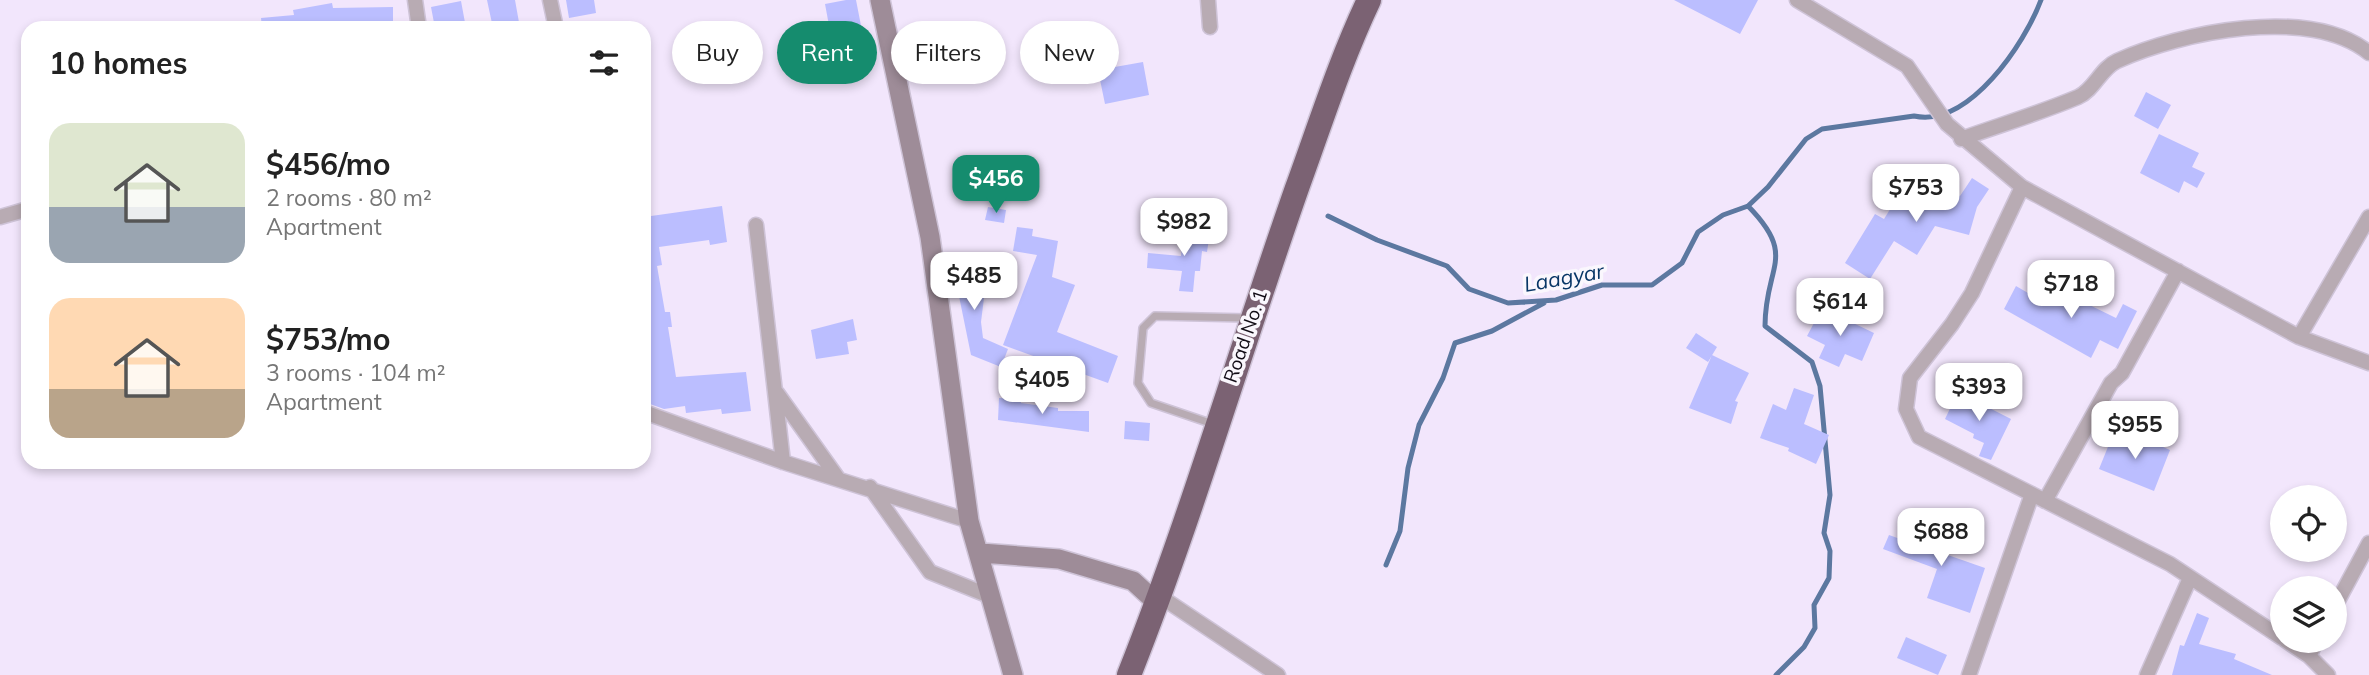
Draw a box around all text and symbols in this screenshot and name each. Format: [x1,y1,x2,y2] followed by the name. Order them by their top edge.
[672,21,763,84] chip: Buy
[777,21,877,84] chip: Rent
[891,21,1006,84] chip: Filters
[1020,21,1119,84] chip: New
[49,44,188,82] text: 10 homes
[585,44,623,82] icon: filters
[266,145,390,183] text: $456/mo
[105,151,189,235] icon: home
[955,156,1037,215] pin: $456
[968,163,1024,192] text: $456
[1875,164,1957,224] pin: $753
[1888,172,1944,201] text: $753
[266,183,432,212] text: 2 rooms · 80 m²
[1143,198,1225,258] pin: $982
[1156,206,1212,235] text: $982
[266,212,382,241] text: Apartment
[933,252,1015,312] pin: $485
[1522,257,1607,297] water label: Laagyar
[946,260,1002,289] text: $485
[2030,260,2112,320] pin: $718
[2043,268,2099,297] text: $718
[1799,278,1881,338] pin: $614
[1218,286,1272,386] street label: Road No. 1
[1812,286,1868,315] text: $614
[266,320,390,358] text: $753/mo
[105,326,189,410] icon: home
[1001,356,1083,416] pin: $405
[266,358,446,387] text: 3 rooms · 104 m²
[1014,364,1070,393] text: $405
[1938,364,2020,423] pin: $393
[1951,371,2007,400] text: $393
[266,387,382,416] text: Apartment
[2094,402,2176,461] pin: $955
[2107,409,2163,438] text: $955
[2270,485,2347,653] map controls
[2270,485,2347,562] button: locate
[1900,508,1982,568] pin: $688
[1913,516,1969,545] text: $688
[2270,576,2347,653] button: layers

